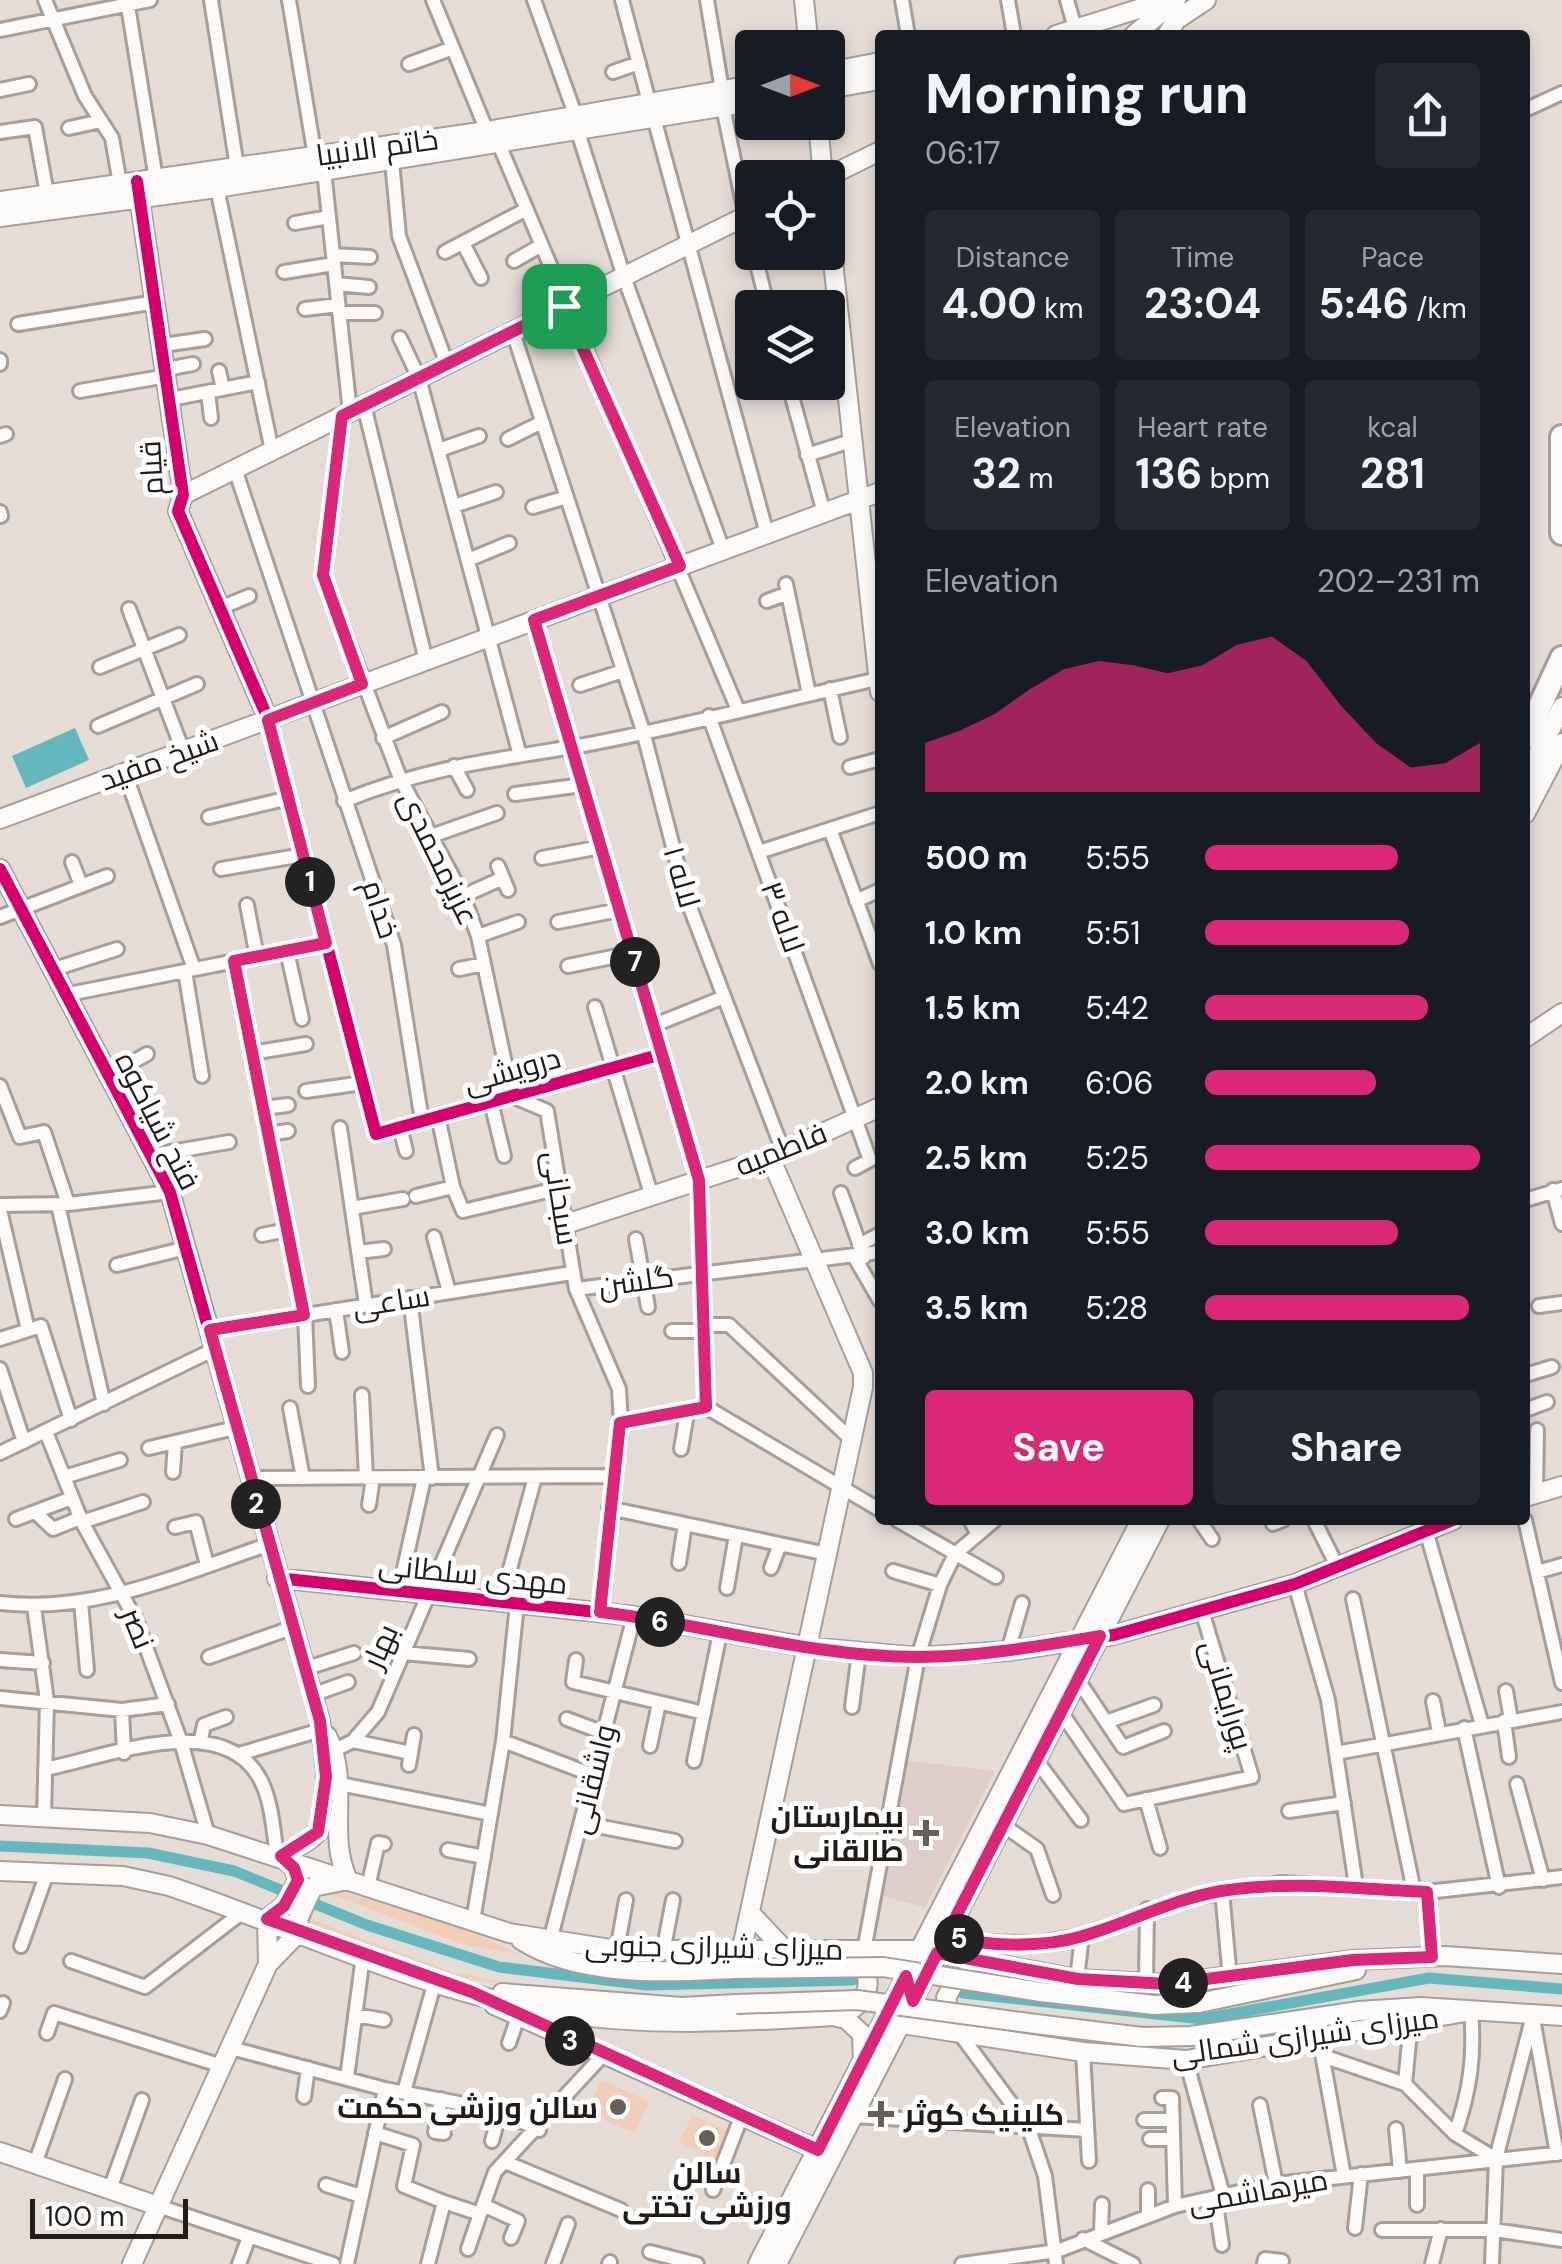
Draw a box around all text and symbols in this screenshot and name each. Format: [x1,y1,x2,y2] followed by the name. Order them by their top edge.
[735,30,845,140] north arrow
[735,30,845,400] map controls
[925,58,1249,130] text: Morning run
[1375,63,1480,168] button: share
[313,119,441,176] street label: خاتم الانبیا
[925,132,1001,174] text: 06:17
[735,160,845,270] button: locate
[956,239,1069,276] text: Distance
[1171,239,1234,276] text: Time
[1361,239,1424,276] text: Pace
[522,264,607,349] pin
[942,276,1037,331] text: 4.00
[1144,276,1261,331] text: 23:04
[1318,276,1409,331] text: 5:46
[537,279,592,334] icon: arrive
[735,290,845,400] button: layers
[1037,290,1083,327] text: km
[1409,290,1467,327] text: /km
[954,409,1071,446] text: Elevation
[1137,409,1268,446] text: Heart rate
[1367,409,1418,446] text: kcal
[130,440,173,496] street label: قیام
[972,446,1021,501] text: 32
[1135,446,1202,501] text: 136
[1360,446,1425,501] text: 281
[1021,460,1053,497] text: m
[1202,460,1270,497] text: bpm
[925,560,1058,602] text: Elevation
[1317,560,1480,602] text: 202–231 m
[94,721,224,800] street label: شیخ مفید
[390,785,488,931] street label: عزیزمحمدی
[925,837,1028,879] text: 500 m
[1085,837,1150,879] text: 5:55
[655,842,709,912] street label: لاله ۱
[285,857,335,907] pin: 1
[305,863,315,900] text: 1
[352,875,409,944] street label: خدام
[752,876,814,958] street label: لاله ۳
[925,912,1022,954] text: 1.0 km
[1085,912,1141,954] text: 5:51
[610,937,660,987] pin: 7
[627,943,643,980] text: 7
[925,987,1021,1029] text: 1.5 km
[1085,987,1149,1029] text: 5:42
[459,1038,565,1102] street label: درویشی
[106,1045,209,1197] street label: فتح شیاکوه
[925,1062,1029,1104] text: 2.0 km
[1085,1062,1154,1104] text: 6:06
[729,1113,833,1185] street label: فاطمیه
[925,1137,1028,1179] text: 2.5 km
[1085,1137,1149,1179] text: 5:25
[534,1148,588,1248] street label: سبحانی
[925,1212,1030,1254] text: 3.0 km
[1085,1212,1150,1254] text: 5:55
[596,1256,676,1306] street label: گلشن
[349,1276,433,1326] street label: ساعی
[925,1287,1028,1329] text: 3.5 km
[1085,1287,1148,1329] text: 5:28
[925,1390,1193,1505] button: Save
[1213,1390,1480,1505] button: Share
[231,1479,281,1529] pin: 2
[248,1485,264,1522] text: 2
[377,1545,569,1603] street label: مهدی سلطانی
[635,1597,685,1647] pin: 6
[111,1600,164,1655] street label: نصر
[651,1603,669,1640] text: 6
[352,1618,407,1676] street label: بهار
[1192,1635,1262,1755] street label: پورایمانی
[560,1720,624,1838] street label: واشقانی
[771,1797,904,1870] place label: بیمارستان طالقانی
[913,1820,939,1846] marker: بیمارستان طالقانی
[934,1914,984,1964] pin: 5
[950,1920,968,1957] text: 5
[584,1925,844,1969] street label: میرزای شیرازی جنوبی
[1158,1958,1208,2008] pin: 4
[1174,1964,1192,2001] text: 4
[1169,1998,1441,2074] street label: میرزای شیرازی شمالی
[545,2016,595,2066] pin: 3
[562,2022,578,2059] text: 3
[337,2088,598,2127] place label: سالن ورزشی حکمت
[903,2095,1064,2134] place label: کلینیک کوثر
[607,2096,629,2118] marker: سالن ورزشی حکمت
[868,2101,894,2127] marker: کلینیک کوثر
[696,2127,718,2149] marker: سالن ورزشی تختی
[622,2153,792,2226] place label: سالن ورزشی تختی
[1185,2160,1331,2222] street label: میرهاشمی
[30,2194,188,2238] scale bar
[45,2198,124,2235] text: 100 m

